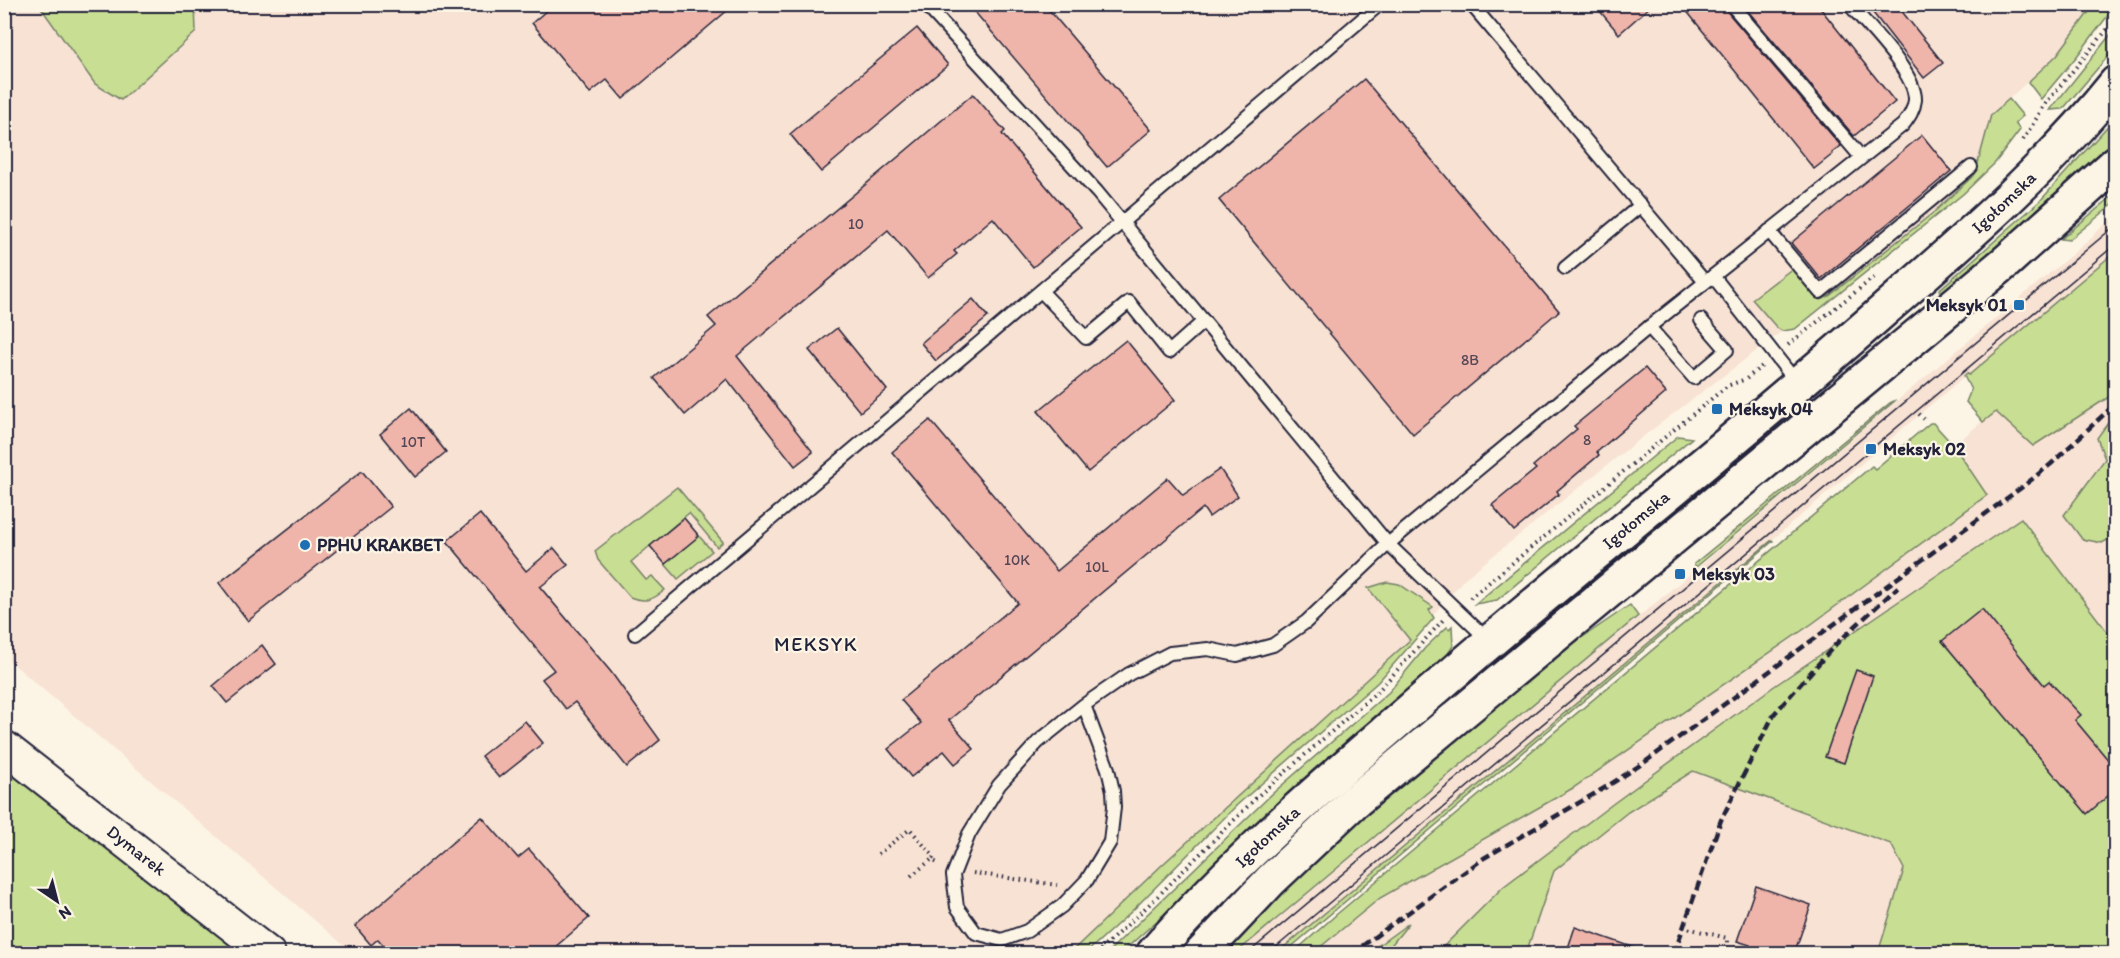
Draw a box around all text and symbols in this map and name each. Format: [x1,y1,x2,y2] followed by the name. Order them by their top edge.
[1967,166,2041,238] street label: Igołomska
[848,215,864,233] house number: 10
[1926,294,2008,316] place label: Meksyk 01
[2012,298,2026,312] marker: Meksyk 01
[1461,351,1479,369] house number: 8B
[1729,398,1813,420] place label: Meksyk 04
[1710,402,1724,416] marker: Meksyk 04
[1583,431,1591,449] house number: 8
[401,433,426,451] house number: 10T
[1883,438,1966,460] place label: Meksyk 02
[1864,442,1878,456] marker: Meksyk 02
[1598,485,1675,554] street label: Igołomska
[317,534,444,556] place label: PPHU KRAKBET
[298,538,312,552] marker: PPHU KRAKBET
[1004,551,1030,569] house number: 10K
[1085,558,1109,576] house number: 10L
[1692,563,1775,585] place label: Meksyk 03
[1673,567,1687,581] marker: Meksyk 03
[774,632,858,656] district label: MEKSYK
[1230,801,1305,872] street label: Igołomska
[102,820,171,881] street label: Dymarek
[27,871,87,931] north arrow
[55,902,75,924] text: N

